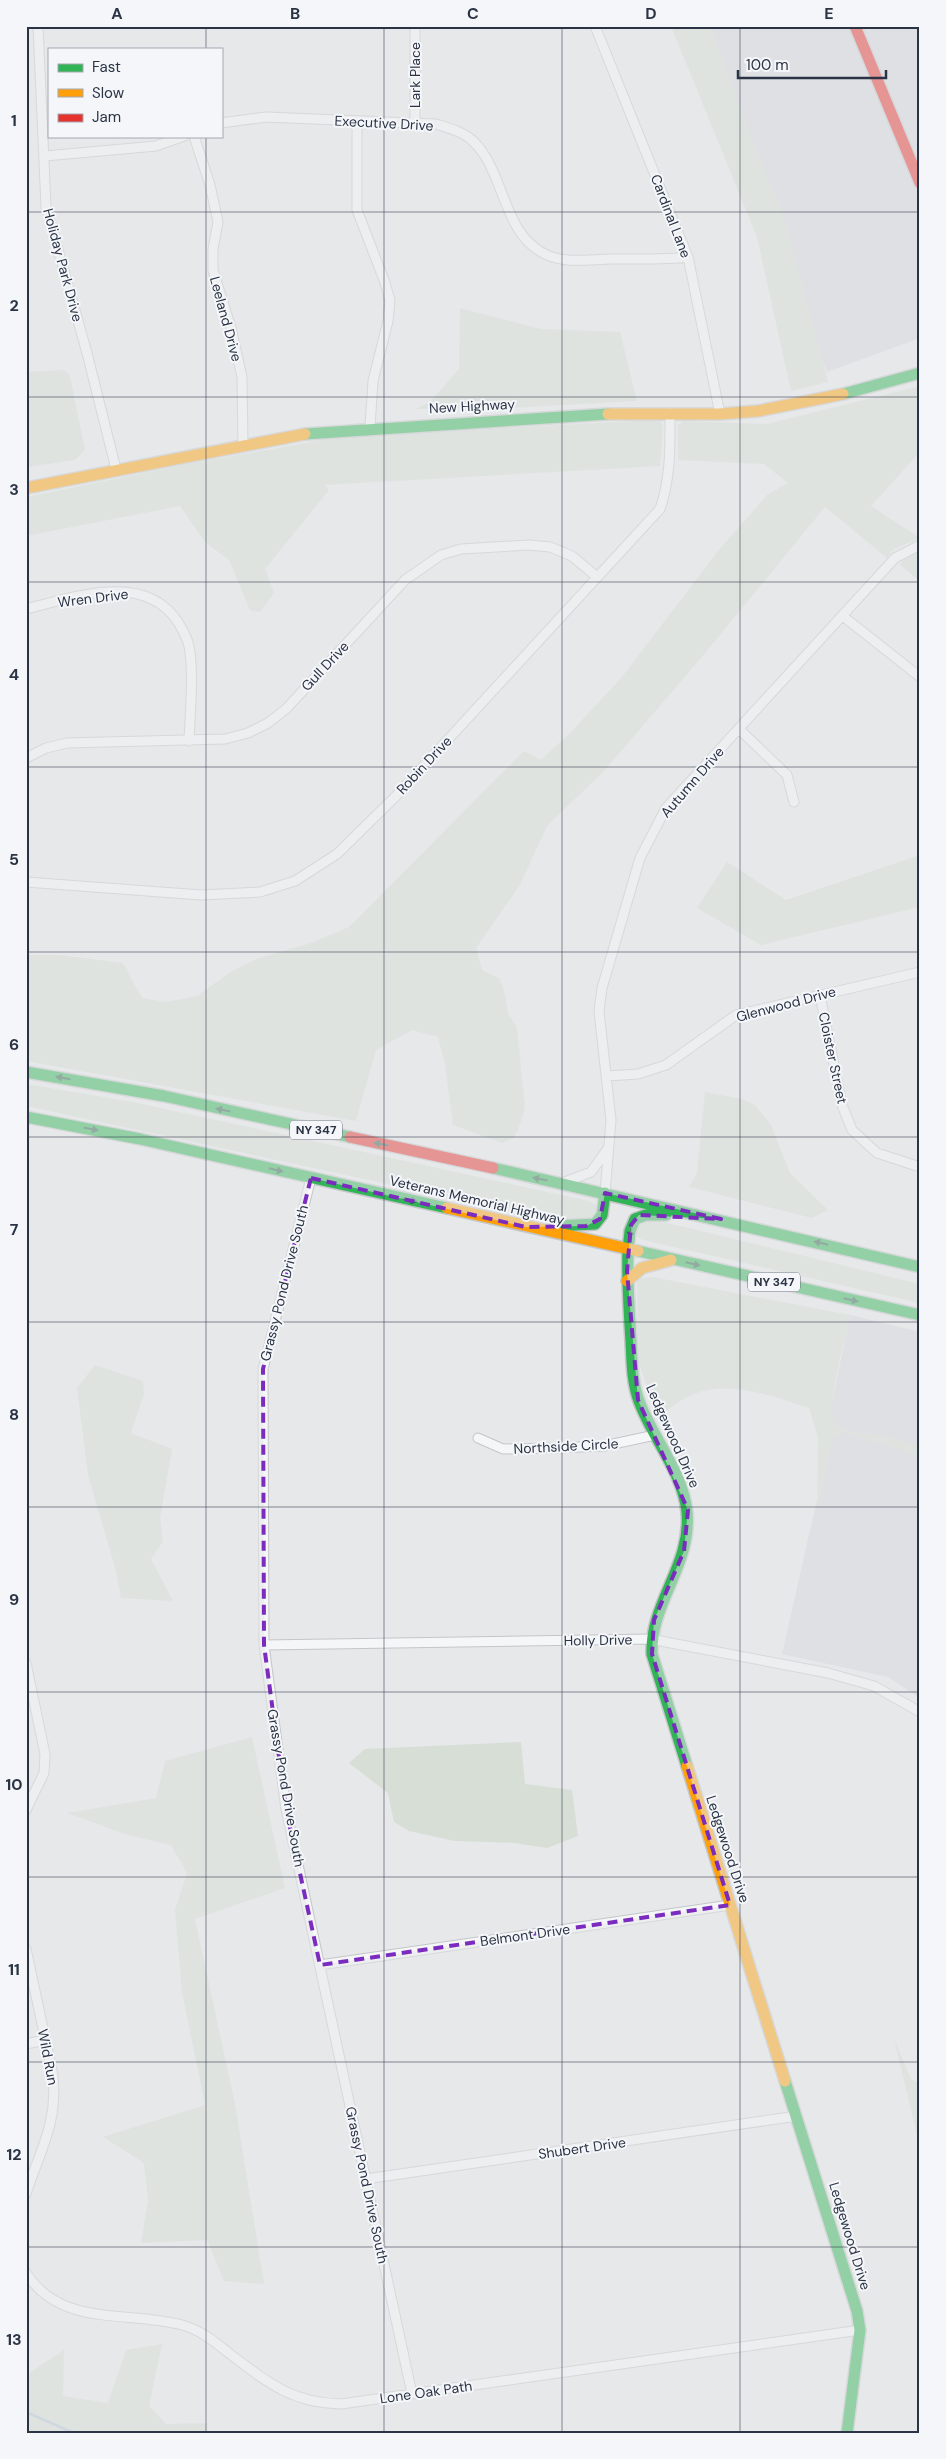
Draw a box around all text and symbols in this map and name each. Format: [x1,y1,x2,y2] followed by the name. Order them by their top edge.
[111,3,123,24] text: A
[290,3,300,24] text: B
[467,3,479,24] text: C
[645,3,657,24] text: D
[824,3,834,24] text: E
[406,42,424,108] street label: Lark Place
[48,48,222,138] legend
[738,48,886,80] scale bar
[746,55,789,75] text: 100 m
[92,57,121,77] text: Fast
[92,83,125,103] text: Slow
[92,107,121,127] text: Jam
[11,110,17,131] text: 1
[334,111,434,135] street label: Executive Drive
[647,172,695,260] street label: Cardinal Lane
[39,206,87,324] street label: Holiday Park Drive
[206,274,246,364] street label: Leeland Drive
[9,295,19,316] text: 2
[429,395,516,417] street label: New Highway
[9,479,19,500] text: 3
[57,585,129,611] street label: Wren Drive
[297,637,353,695] street label: Gull Drive
[9,664,19,685] text: 4
[392,732,456,798] street label: Robin Drive
[656,743,728,821] street label: Autumn Drive
[9,849,19,870] text: 5
[734,982,838,1026] street label: Glenwood Drive
[814,1010,852,1106] street label: Cloister Street
[9,1034,19,1055] text: 6
[55,1073,71,1081] one-way arrow
[214,1105,230,1113] one-way arrow
[290,1120,342,1140] road number: NY 347
[84,1125,99,1133] one-way arrow
[374,1140,389,1148] one-way arrow
[269,1166,284,1174] one-way arrow
[388,1171,566,1229] street label: Veterans Memorial Highway
[533,1175,548,1183] one-way arrow
[402,1196,418,1204] one-way arrow
[256,1203,312,1363] street label: Grassy Pond Drive South
[10,1219,19,1240] text: 7
[626,1223,634,1239] one-way arrow
[814,1239,829,1247] one-way arrow
[685,1260,700,1268] one-way arrow
[748,1272,800,1291] road number: NY 347
[844,1296,859,1304] one-way arrow
[642,1381,704,1491] street label: Ledgewood Drive
[9,1404,19,1425] text: 8
[513,1434,619,1458] street label: Northside Circle
[9,1589,19,1610] text: 9
[563,1630,633,1650] street label: Holly Drive
[263,1708,309,1868] street label: Grassy Pond Drive South
[5,1774,23,1795] text: 10
[702,1793,754,1905] street label: Ledgewood Drive
[479,1920,571,1950] street label: Belmont Drive
[8,1959,20,1980] text: 11
[34,2027,62,2087] street label: Wild Run
[342,2105,392,2265] street label: Grassy Pond Drive South
[537,2133,627,2163] street label: Shubert Drive
[6,2144,22,2165] text: 12
[825,2180,875,2292] street label: Ledgewood Drive
[6,2329,22,2350] text: 13
[379,2377,473,2407] street label: Lone Oak Path

